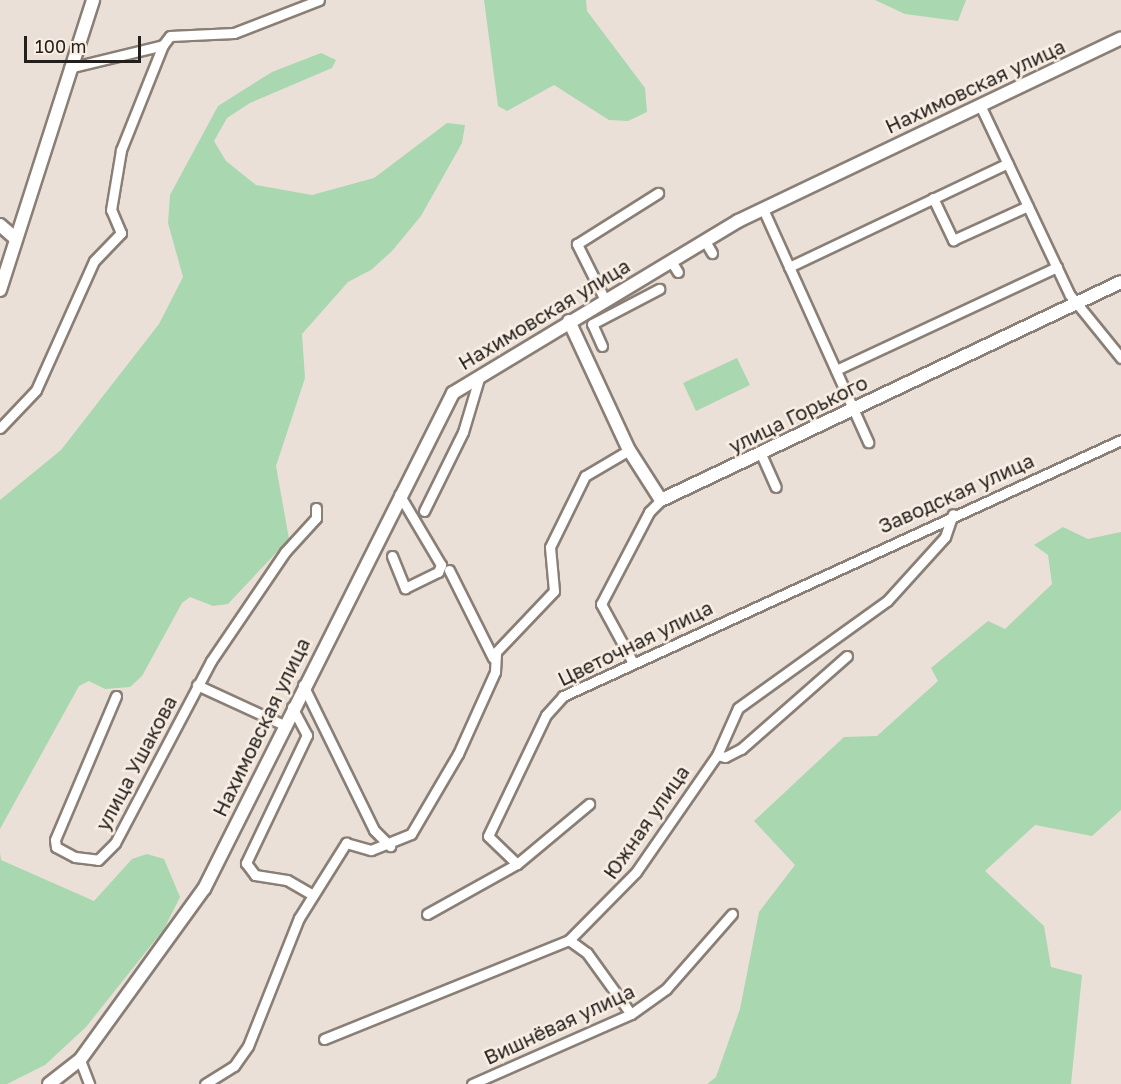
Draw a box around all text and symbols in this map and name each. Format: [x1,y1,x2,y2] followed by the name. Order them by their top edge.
[27,24,144,62] scale bar
[881,34,1069,138] street label: Нахимовская улица
[35,35,86,57] text: 100 m
[454,253,634,375] street label: Нахимовская улица
[725,370,871,458] street label: улица Горького
[874,448,1038,538] street label: Заводская улица
[554,595,716,691] street label: Цветочная улица
[207,634,315,820] street label: Нахимовская улица
[90,691,182,835] street label: улица Ушакова
[598,761,694,883] street label: Южная улица
[480,979,638,1069] street label: Вишнёвая улица

